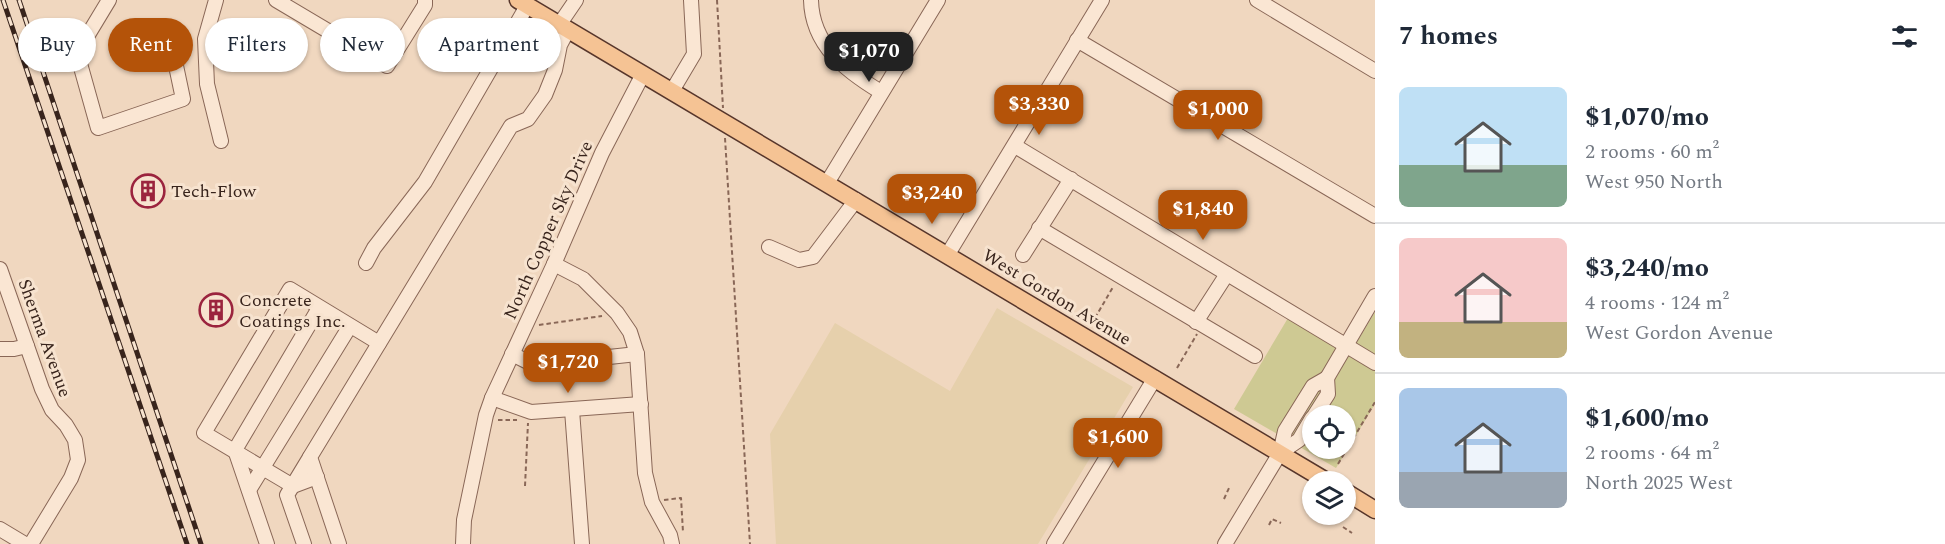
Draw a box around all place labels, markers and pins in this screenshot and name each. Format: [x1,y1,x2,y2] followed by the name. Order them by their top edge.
[820,32,918,83] pin: $1,070
[990,85,1088,136] pin: $3,330
[1169,90,1267,141] pin: $1,000
[130,173,166,209] building icon: Tech-Flow
[883,174,981,225] pin: $3,240
[171,178,256,205] place label: Tech-Flow
[1154,190,1252,241] pin: $1,840
[239,287,345,335] place label: Concrete Coatings Inc.
[198,292,234,328] building icon: Concrete Coatings Inc.
[519,343,617,394] pin: $1,720
[1069,418,1167,469] pin: $1,600

